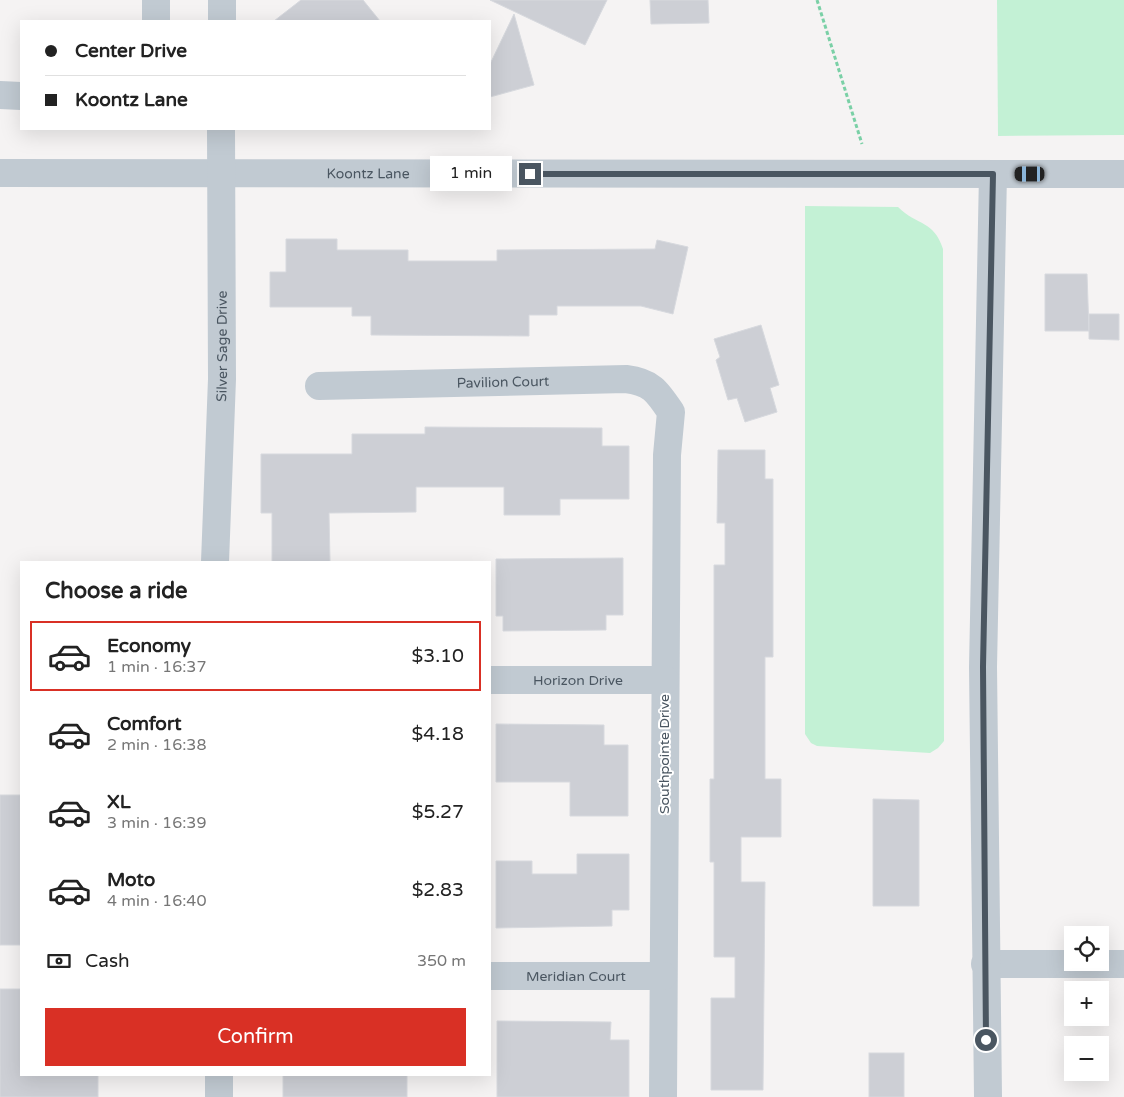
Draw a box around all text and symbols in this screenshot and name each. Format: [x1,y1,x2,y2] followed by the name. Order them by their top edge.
[75,40,187,62] text: Center Drive
[75,89,188,111] text: Koontz Lane
[430,156,512,192] callout: 1 min
[450,163,492,183] text: 1 min
[519,163,541,185] route end
[326,165,410,182] street label: Koontz Lane
[1015,167,1045,182] car
[213,290,231,402] street label: Silver Sage Drive
[456,372,550,391] street label: Pavilion Court
[45,578,188,604] text: Choose a ride
[47,634,92,679] icon: car
[107,635,191,657] text: Economy
[412,645,464,667] text: $3.10
[107,657,206,677] text: 1 min · 16:37
[533,672,623,689] street label: Horizon Drive
[656,694,673,814] street label: Southpointe Drive
[47,712,92,757] icon: car
[107,713,181,735] text: Comfort
[412,723,464,745] text: $4.18
[107,735,206,755] text: 2 min · 16:38
[47,790,92,835] icon: car
[107,791,131,813] text: XL
[412,801,464,823] text: $5.27
[107,813,206,833] text: 3 min · 16:39
[47,868,92,913] icon: car
[107,869,155,891] text: Moto
[412,879,464,901] text: $2.83
[107,891,206,911] text: 4 min · 16:40
[1064,926,1109,1081] map controls
[1064,926,1109,971] button: locate
[45,947,73,975] icon: cash
[85,950,130,972] text: Cash
[417,951,466,971] text: 350 m
[526,968,627,985] street label: Meridian Court
[1064,981,1109,1026] button: +
[45,1008,466,1066] button: Confirm
[975,1029,997,1051] route start
[1064,1036,1109,1081] button: −

